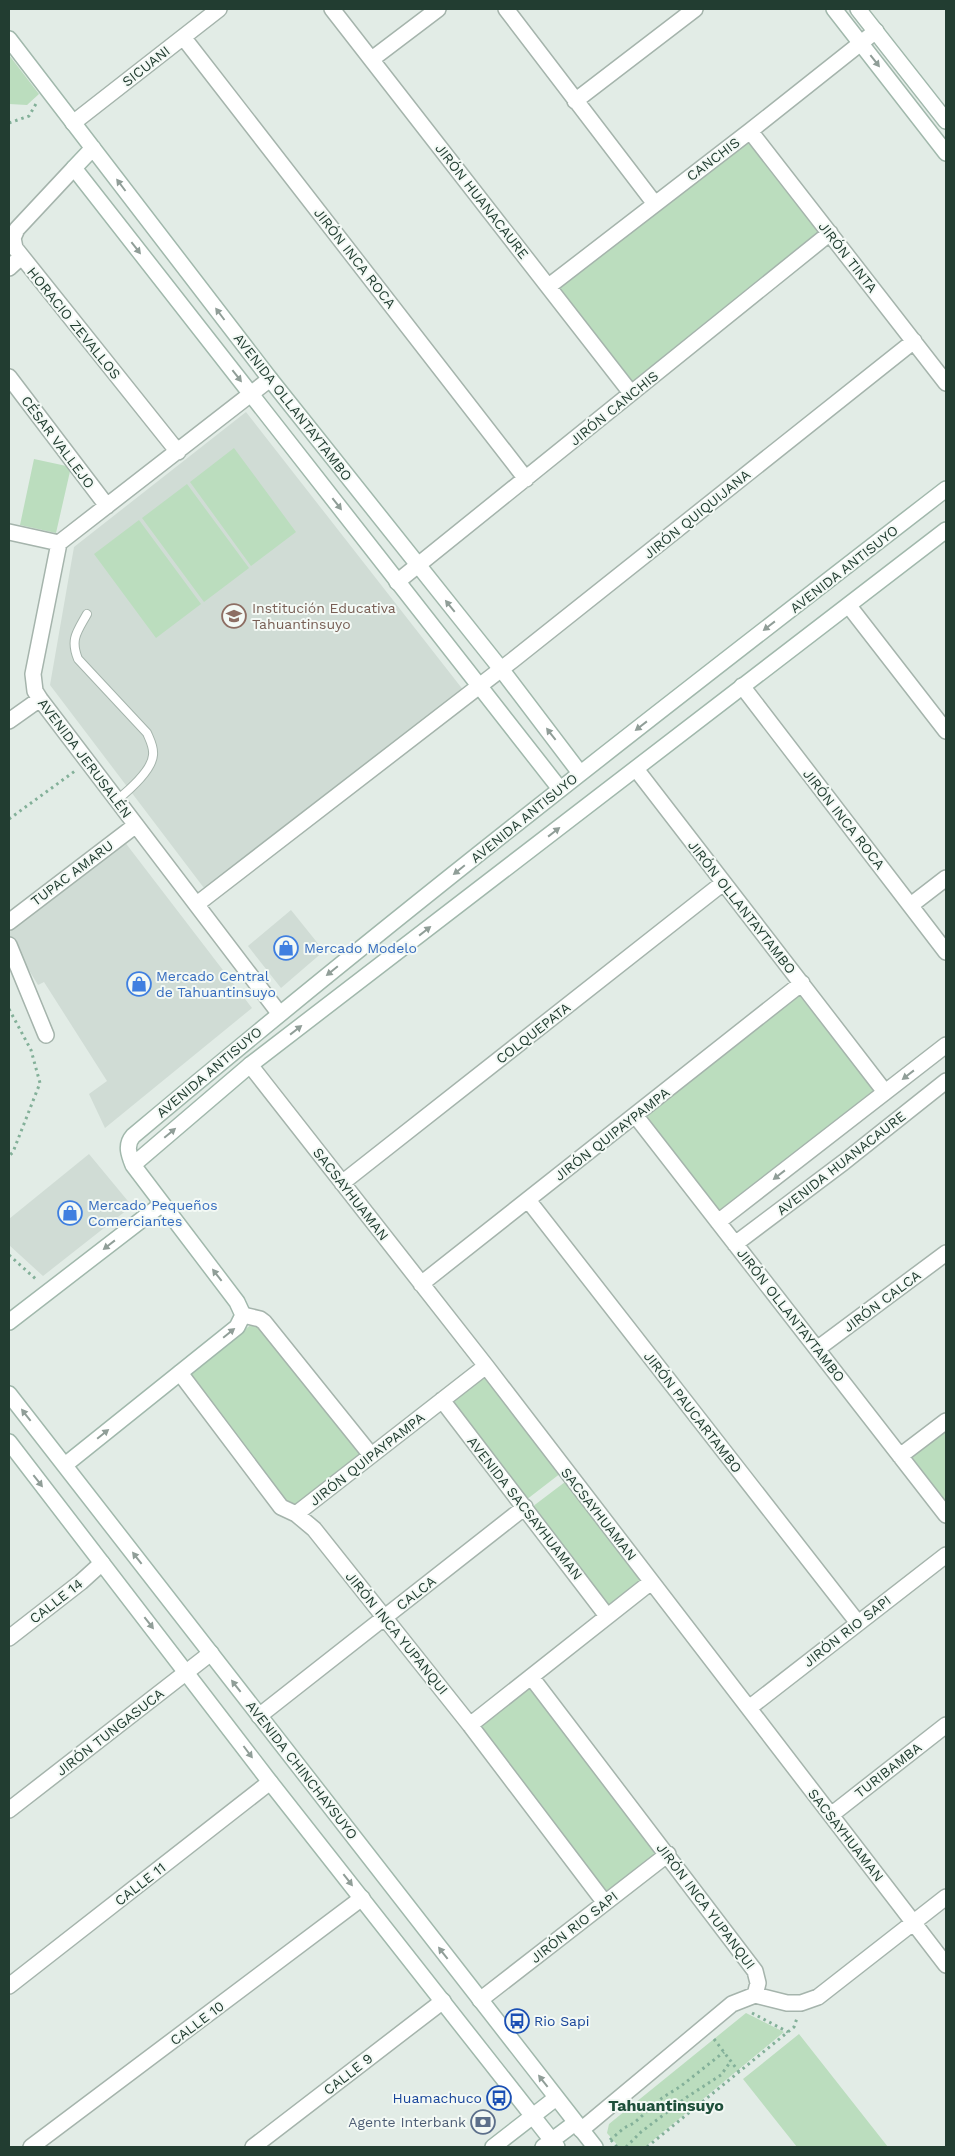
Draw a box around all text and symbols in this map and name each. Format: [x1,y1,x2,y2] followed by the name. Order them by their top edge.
[119,42,173,90] street label: SICUANI
[869,54,880,67] one-way arrow
[683,134,743,184] street label: CANCHIS
[432,140,532,262] street label: JIRÓN HUANACAURE
[116,178,126,192] one-way arrow
[311,205,399,311] street label: JIRÓN INCA ROCA
[815,218,881,296] street label: JIRÓN TINTA
[131,241,142,254] one-way arrow
[24,264,124,382] street label: HORACIO ZEVALLOS
[214,308,225,321] one-way arrow
[231,330,355,484] street label: AVENIDA OLLANTAYTAMBO
[567,367,661,448] street label: JIRÓN CANCHIS
[231,369,242,382] one-way arrow
[18,393,98,491] street label: CÉSAR VALLEJO
[641,466,753,562] street label: JIRÓN QUIQUIJANA
[331,497,342,510] one-way arrow
[787,522,901,616] street label: AVENIDA ANTISUYO
[252,600,396,632] place label: Institución Educativa Tahuantinsuyo
[445,600,456,613] one-way arrow
[221,603,247,629] school or university icon: Institución Educativa Tahuantinsuyo
[763,621,776,632] one-way arrow
[35,695,135,821] street label: AVENIDA JERUSALÉN
[635,720,648,731] one-way arrow
[545,728,556,741] one-way arrow
[800,766,888,872] street label: JIRÓN INCA ROCA
[467,770,581,866] street label: AVENIDA ANTISUYO
[547,827,560,837] one-way arrow
[28,837,116,909] street label: TUPAC AMARU
[685,837,799,977] street label: JIRÓN OLLANTAYTAMBO
[452,864,465,875] one-way arrow
[418,926,432,936] one-way arrow
[273,935,299,961] shop icon: Mercado Modelo
[304,940,417,956] place label: Mercado Modelo
[325,966,338,977] one-way arrow
[156,968,276,1000] place label: Mercado Central de Tahuantinsuyo
[126,971,152,997] shop icon: Mercado Central de Tahuantinsuyo
[493,999,573,1067] street label: COLQUEPATA
[153,1023,265,1121] street label: AVENIDA ANTISUYO
[289,1025,302,1036] one-way arrow
[901,1070,915,1080] one-way arrow
[551,1084,673,1184] street label: JIRÓN QUIPAYPAMPA
[773,1108,909,1218] street label: AVENIDA HUANACAURE
[164,1127,176,1139] one-way arrow
[310,1145,392,1243] street label: SACSAYHUAMAN
[773,1169,786,1180] one-way arrow
[88,1197,218,1229] place label: Mercado Pequeños Comerciantes
[57,1200,83,1226] shop icon: Mercado Pequeños Comerciantes
[103,1239,116,1250] one-way arrow
[734,1245,848,1385] street label: JIRÓN OLLANTAYTAMBO
[840,1267,924,1335] street label: JIRÓN CALCA
[211,1269,222,1282] one-way arrow
[223,1327,236,1338] one-way arrow
[641,1348,745,1476] street label: JIRÓN PAUCARTAMBO
[20,1409,31,1422] one-way arrow
[306,1409,428,1509] street label: JIRÓN QUIPAYPAMPA
[96,1429,109,1440] one-way arrow
[464,1433,586,1583] street label: AVENIDA SACSAYHUAMAN
[558,1465,640,1563] street label: SACSAYHUAMAN
[33,1474,44,1487] one-way arrow
[131,1552,142,1565] one-way arrow
[342,1568,452,1698] street label: JIRÓN INCA YUPANQUI
[393,1573,439,1613] street label: CALCA
[26,1575,86,1627] street label: CALLE 14
[800,1592,894,1670] street label: JIRÓN RIO SAPI
[144,1616,154,1630] one-way arrow
[231,1680,242,1693] one-way arrow
[53,1685,167,1779] street label: JIRÓN TUNGASUCA
[243,1698,361,1842] street label: AVENIDA CHINCHAYSUYO
[851,1739,925,1801] street label: TURIBAMBA
[243,1745,253,1759] one-way arrow
[805,1786,887,1884] street label: SACSAYHUAMAN
[653,1840,759,1972] street label: JIRÓN INCA YUPANQUI
[111,1859,169,1909] street label: CALLE 11
[343,1873,353,1887] one-way arrow
[527,1888,621,1966] street label: JIRÓN RIO SAPI
[438,1947,449,1960] one-way arrow
[167,1998,227,2048] street label: CALLE 10
[504,2008,530,2034] bus stop icon: Rio Sapi
[534,2013,589,2029] place label: Rio Sapi
[320,2050,376,2098] street label: CALLE 9
[538,2075,549,2088] one-way arrow
[486,2085,512,2111] bus stop icon: Huamachuco
[393,2090,482,2106] place label: Huamachuco
[608,2096,724,2115] district label: Tahuantinsuyo
[470,2109,496,2135] bank icon: Agente Interbank
[348,2114,466,2130] place label: Agente Interbank

